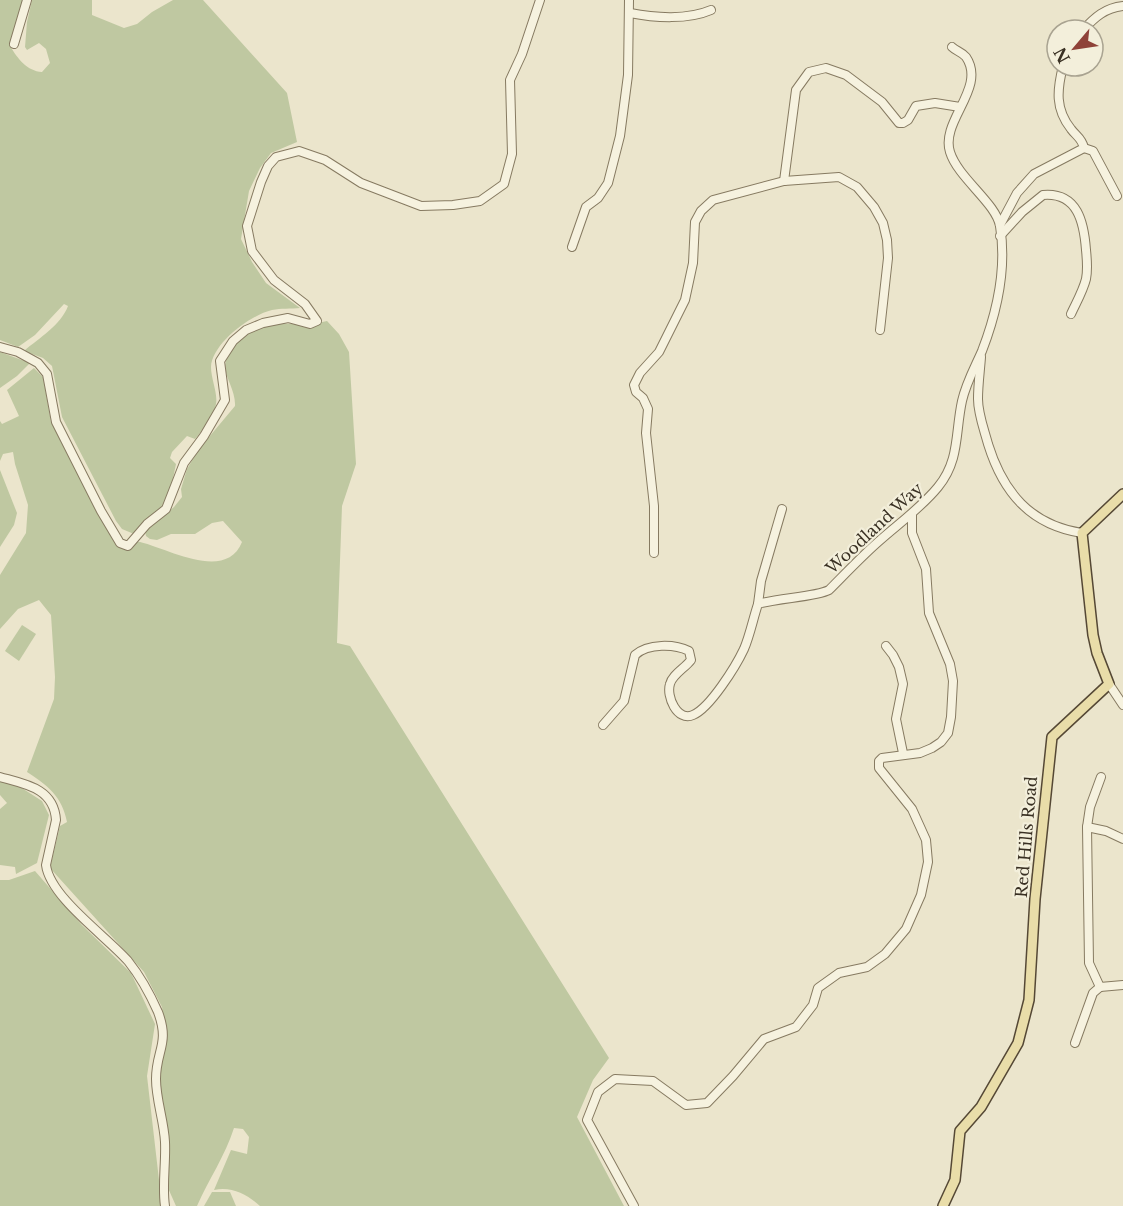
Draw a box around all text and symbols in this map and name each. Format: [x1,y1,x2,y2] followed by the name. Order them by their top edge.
[1045,18,1105,78] north arrow
[1049,44,1074,67] text: N
[821,477,927,579] street label: Woodland Way
[1011,775,1041,899] street label: Red Hills Road

